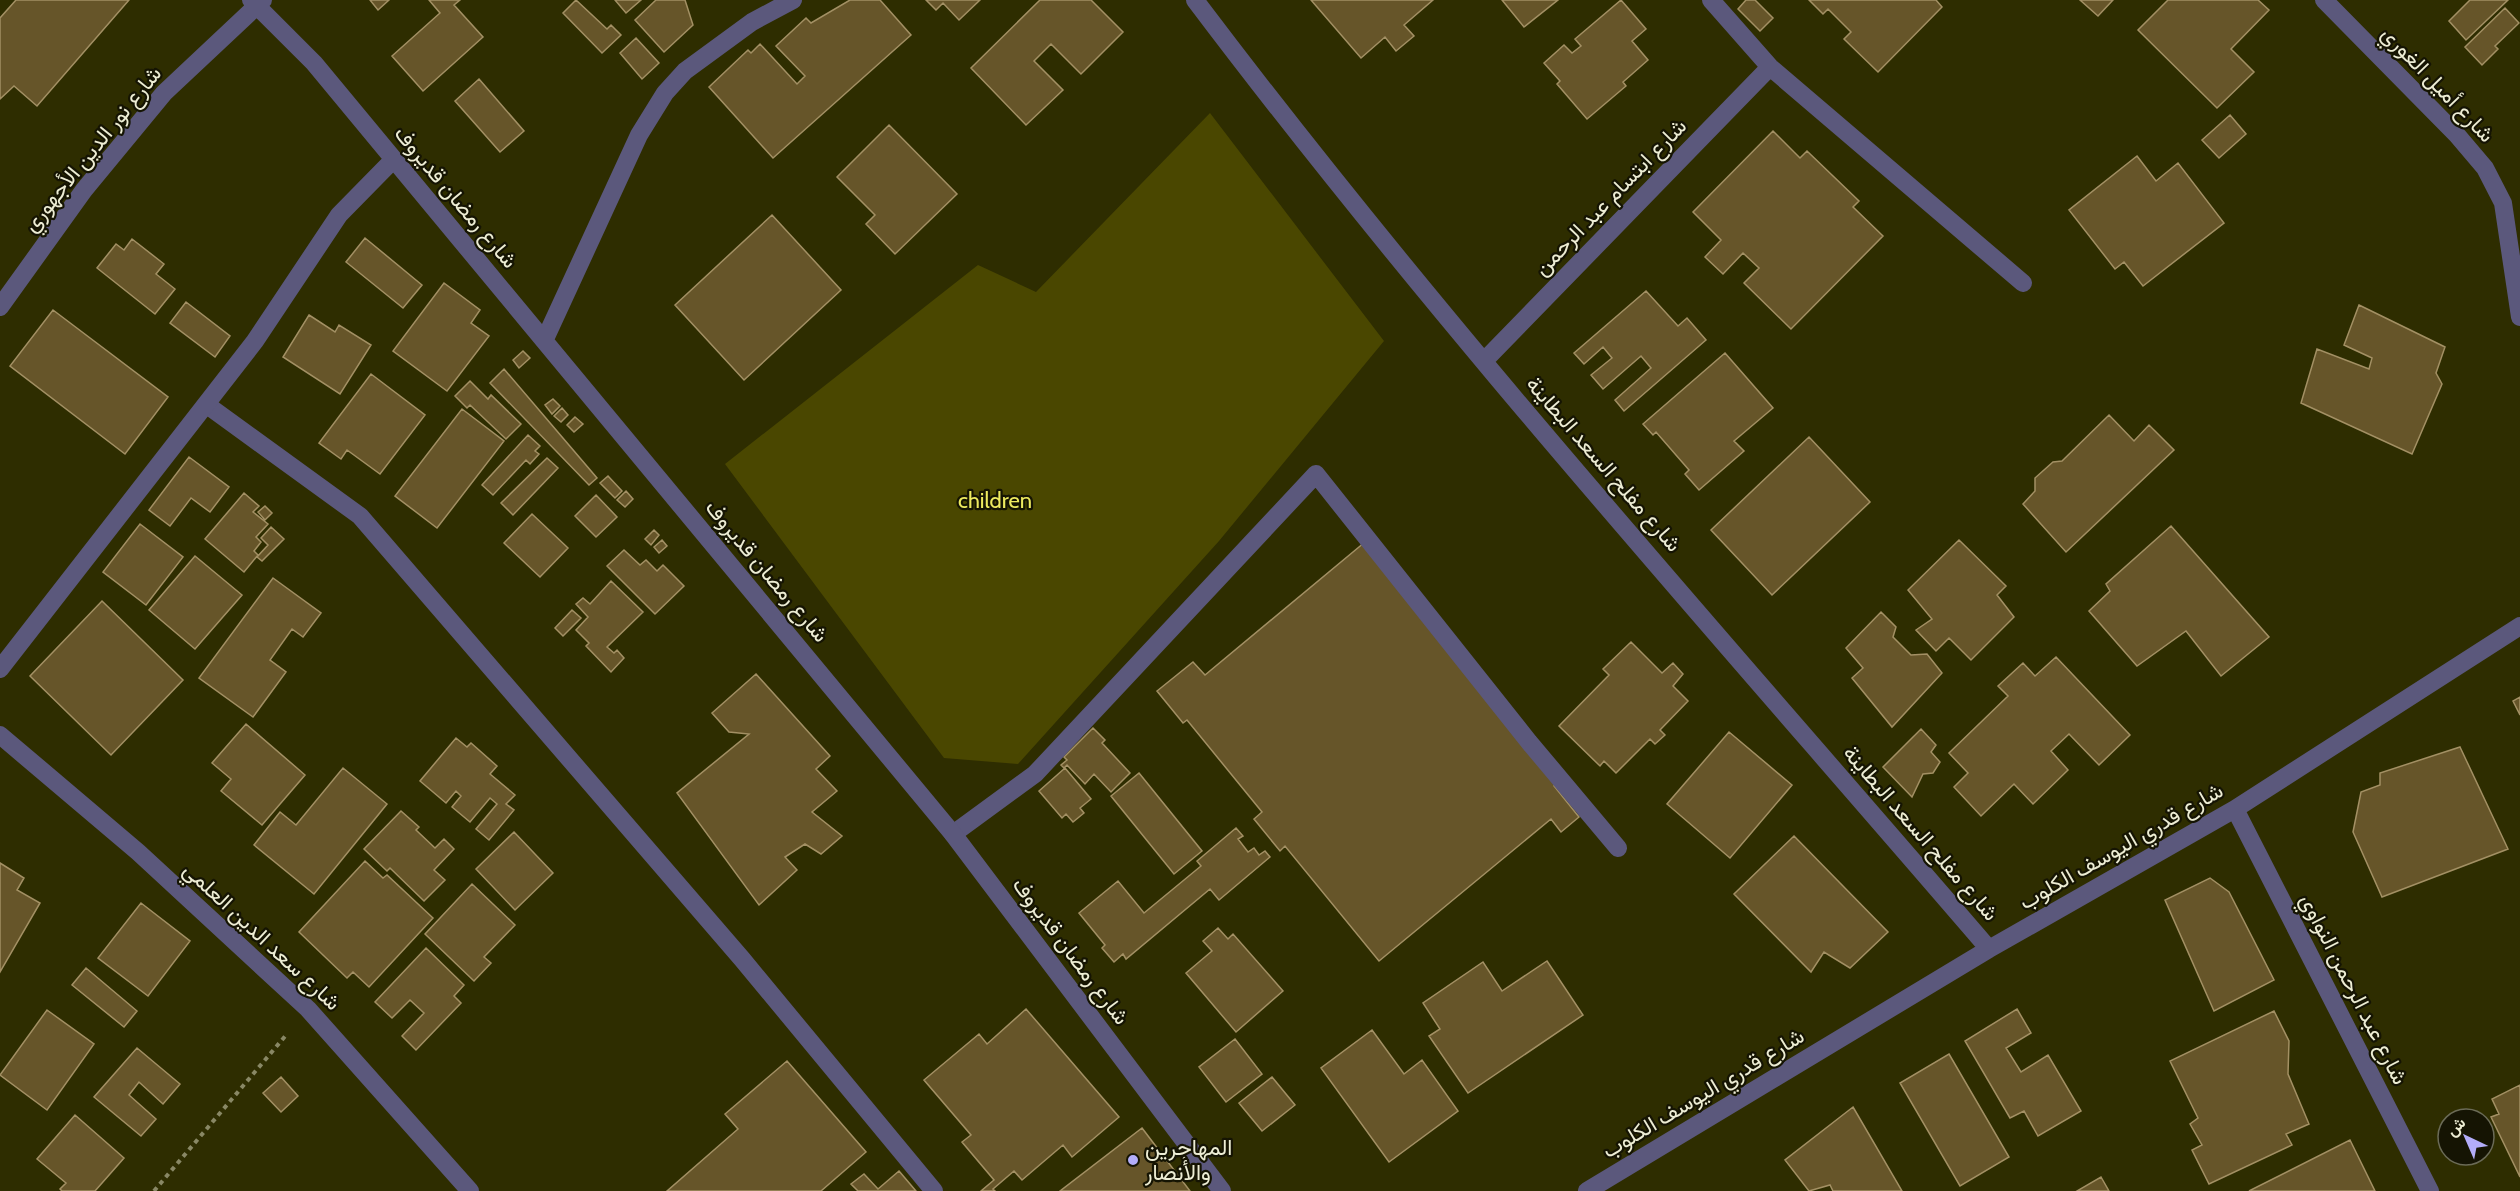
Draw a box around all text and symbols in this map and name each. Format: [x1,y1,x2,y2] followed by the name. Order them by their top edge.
[2372,20,2500,151] street label: شارع أميل الغوري
[17,61,171,240] street label: شارع نور الدين الأجهوري
[1528,113,1693,282] street label: شارع ابتسام عبد الرحمن
[388,120,523,274] street label: شارع رمضان قديروف
[1520,371,1688,558] street label: شارع مفلح السعد البطاينة
[958,487,1032,514] park label: children
[699,494,834,648] street label: شارع رمضان قديروف
[1837,740,2005,927] street label: شارع مفلح السعد البطاينة
[2014,777,2230,920] street label: شارع قدري اليوسف الكلوب
[174,856,346,1020] street label: شارع سعد الدين العلمي
[1006,872,1135,1031] street label: شارع رمضان قديروف
[2290,889,2414,1091] street label: شارع عبد الرحمن النواوي
[1597,1022,1811,1168] street label: شارع قدري اليوسف الكلوب
[2436,1107,2496,1167] north arrow
[2442,1113,2469,1140] text: ش
[1144,1134,1232,1186] place label: المهاجرين والأنصار
[1126,1153,1140,1167] marker: المهاجرين والأنصار

